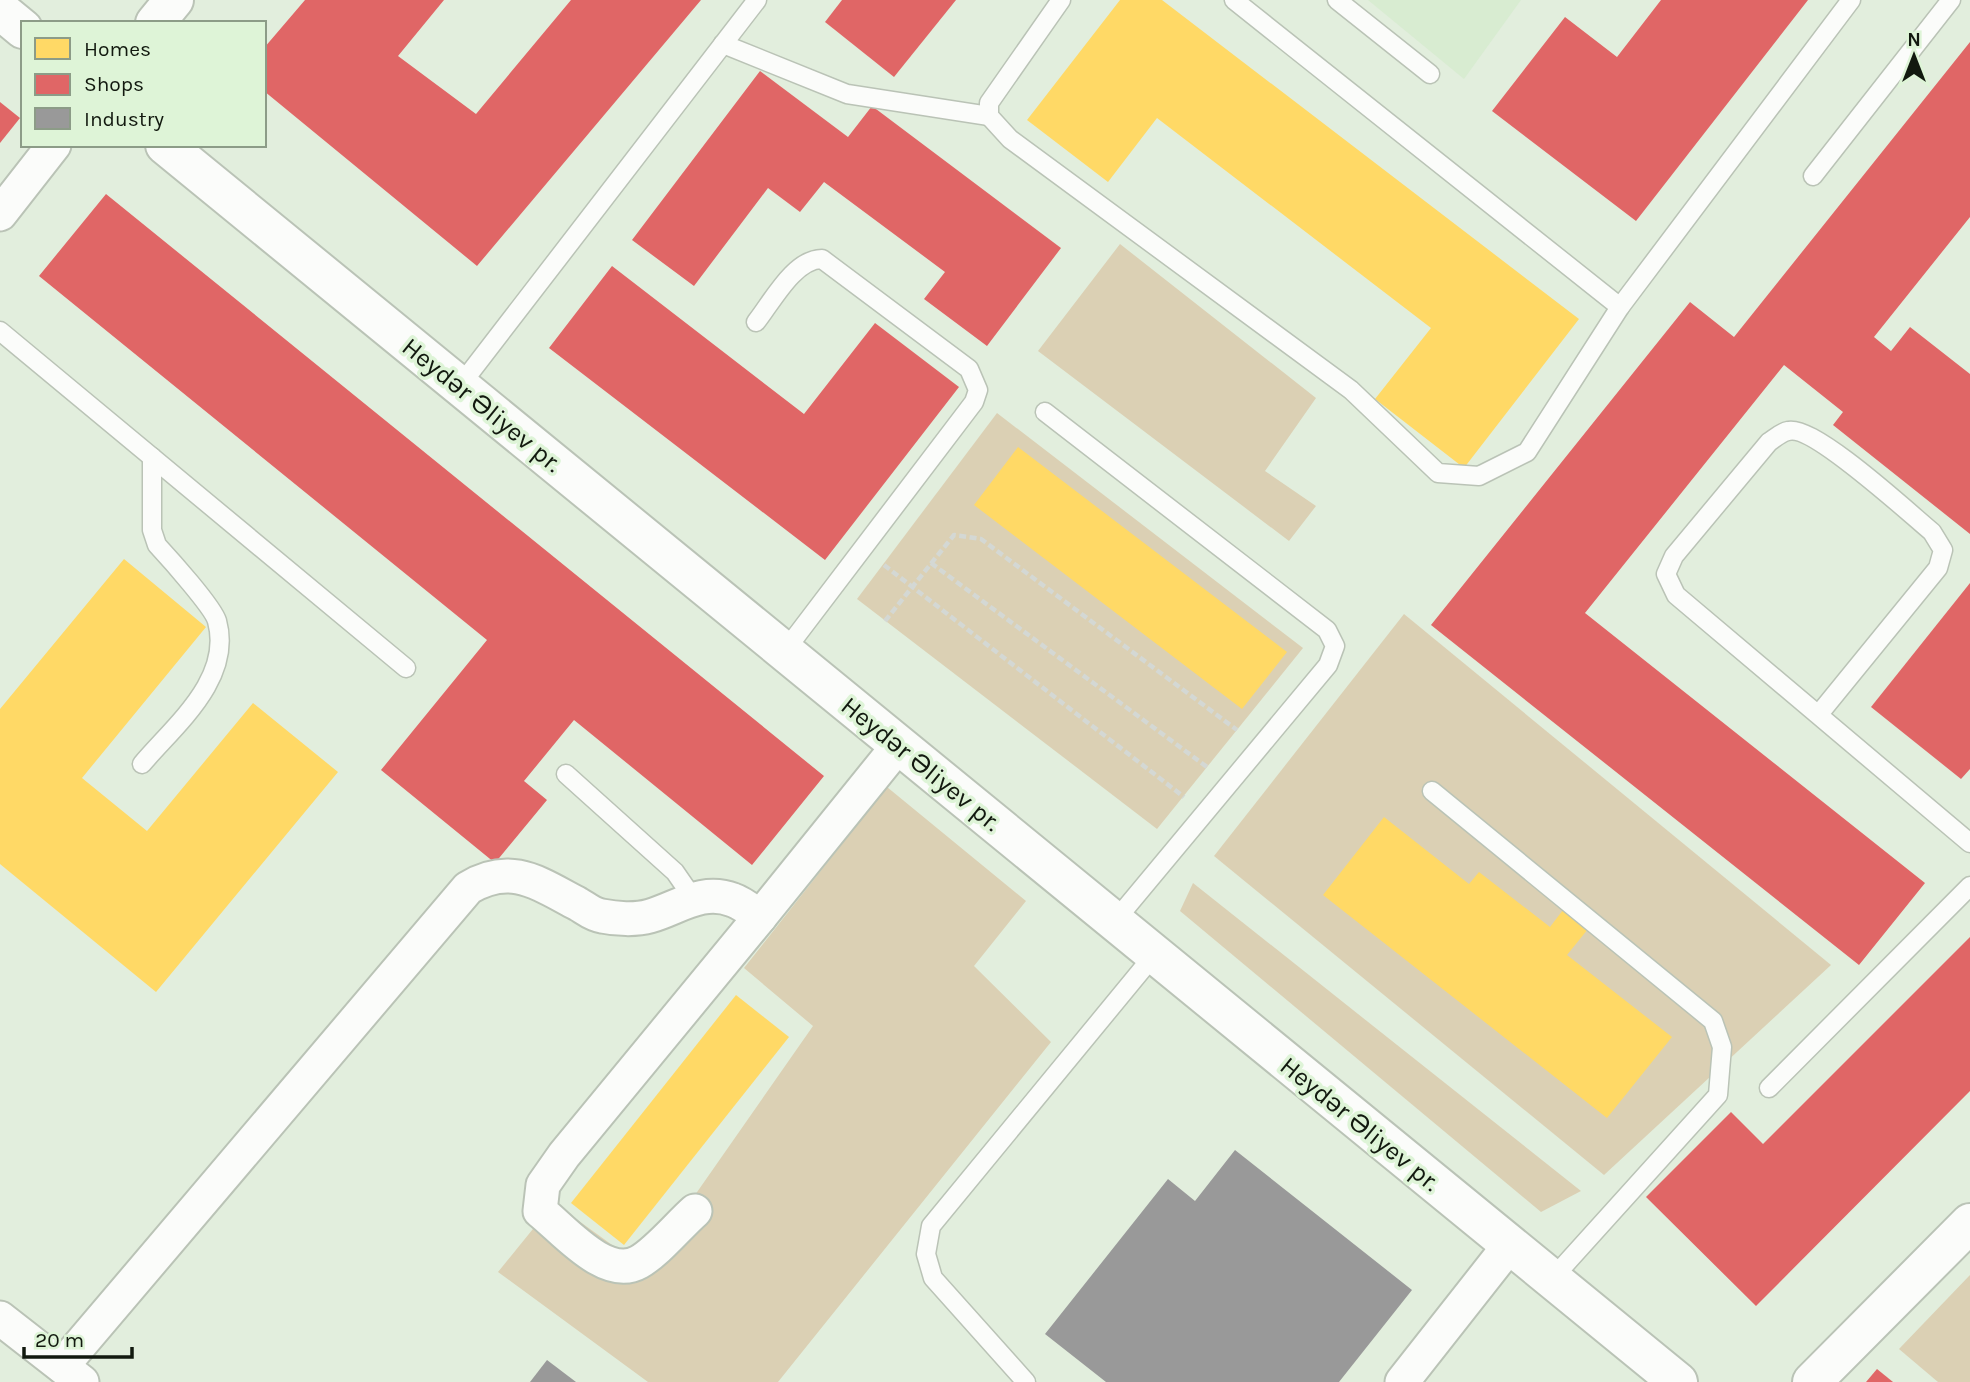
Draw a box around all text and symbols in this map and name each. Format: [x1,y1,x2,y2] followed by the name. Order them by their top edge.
[21,21,266,147] legend
[1879,21,1949,91] north arrow
[1907,29,1921,51] text: N
[84,37,151,61] text: Homes
[84,72,144,96] text: Shops
[84,107,164,131] text: Industry
[396,331,568,479] street label: Heydər Əliyev pr.
[835,690,1007,838] street label: Heydər Əliyev pr.
[1274,1050,1446,1198] street label: Heydər Əliyev pr.
[24,1316,133,1360] scale bar
[35,1328,84,1352] text: 20 m

